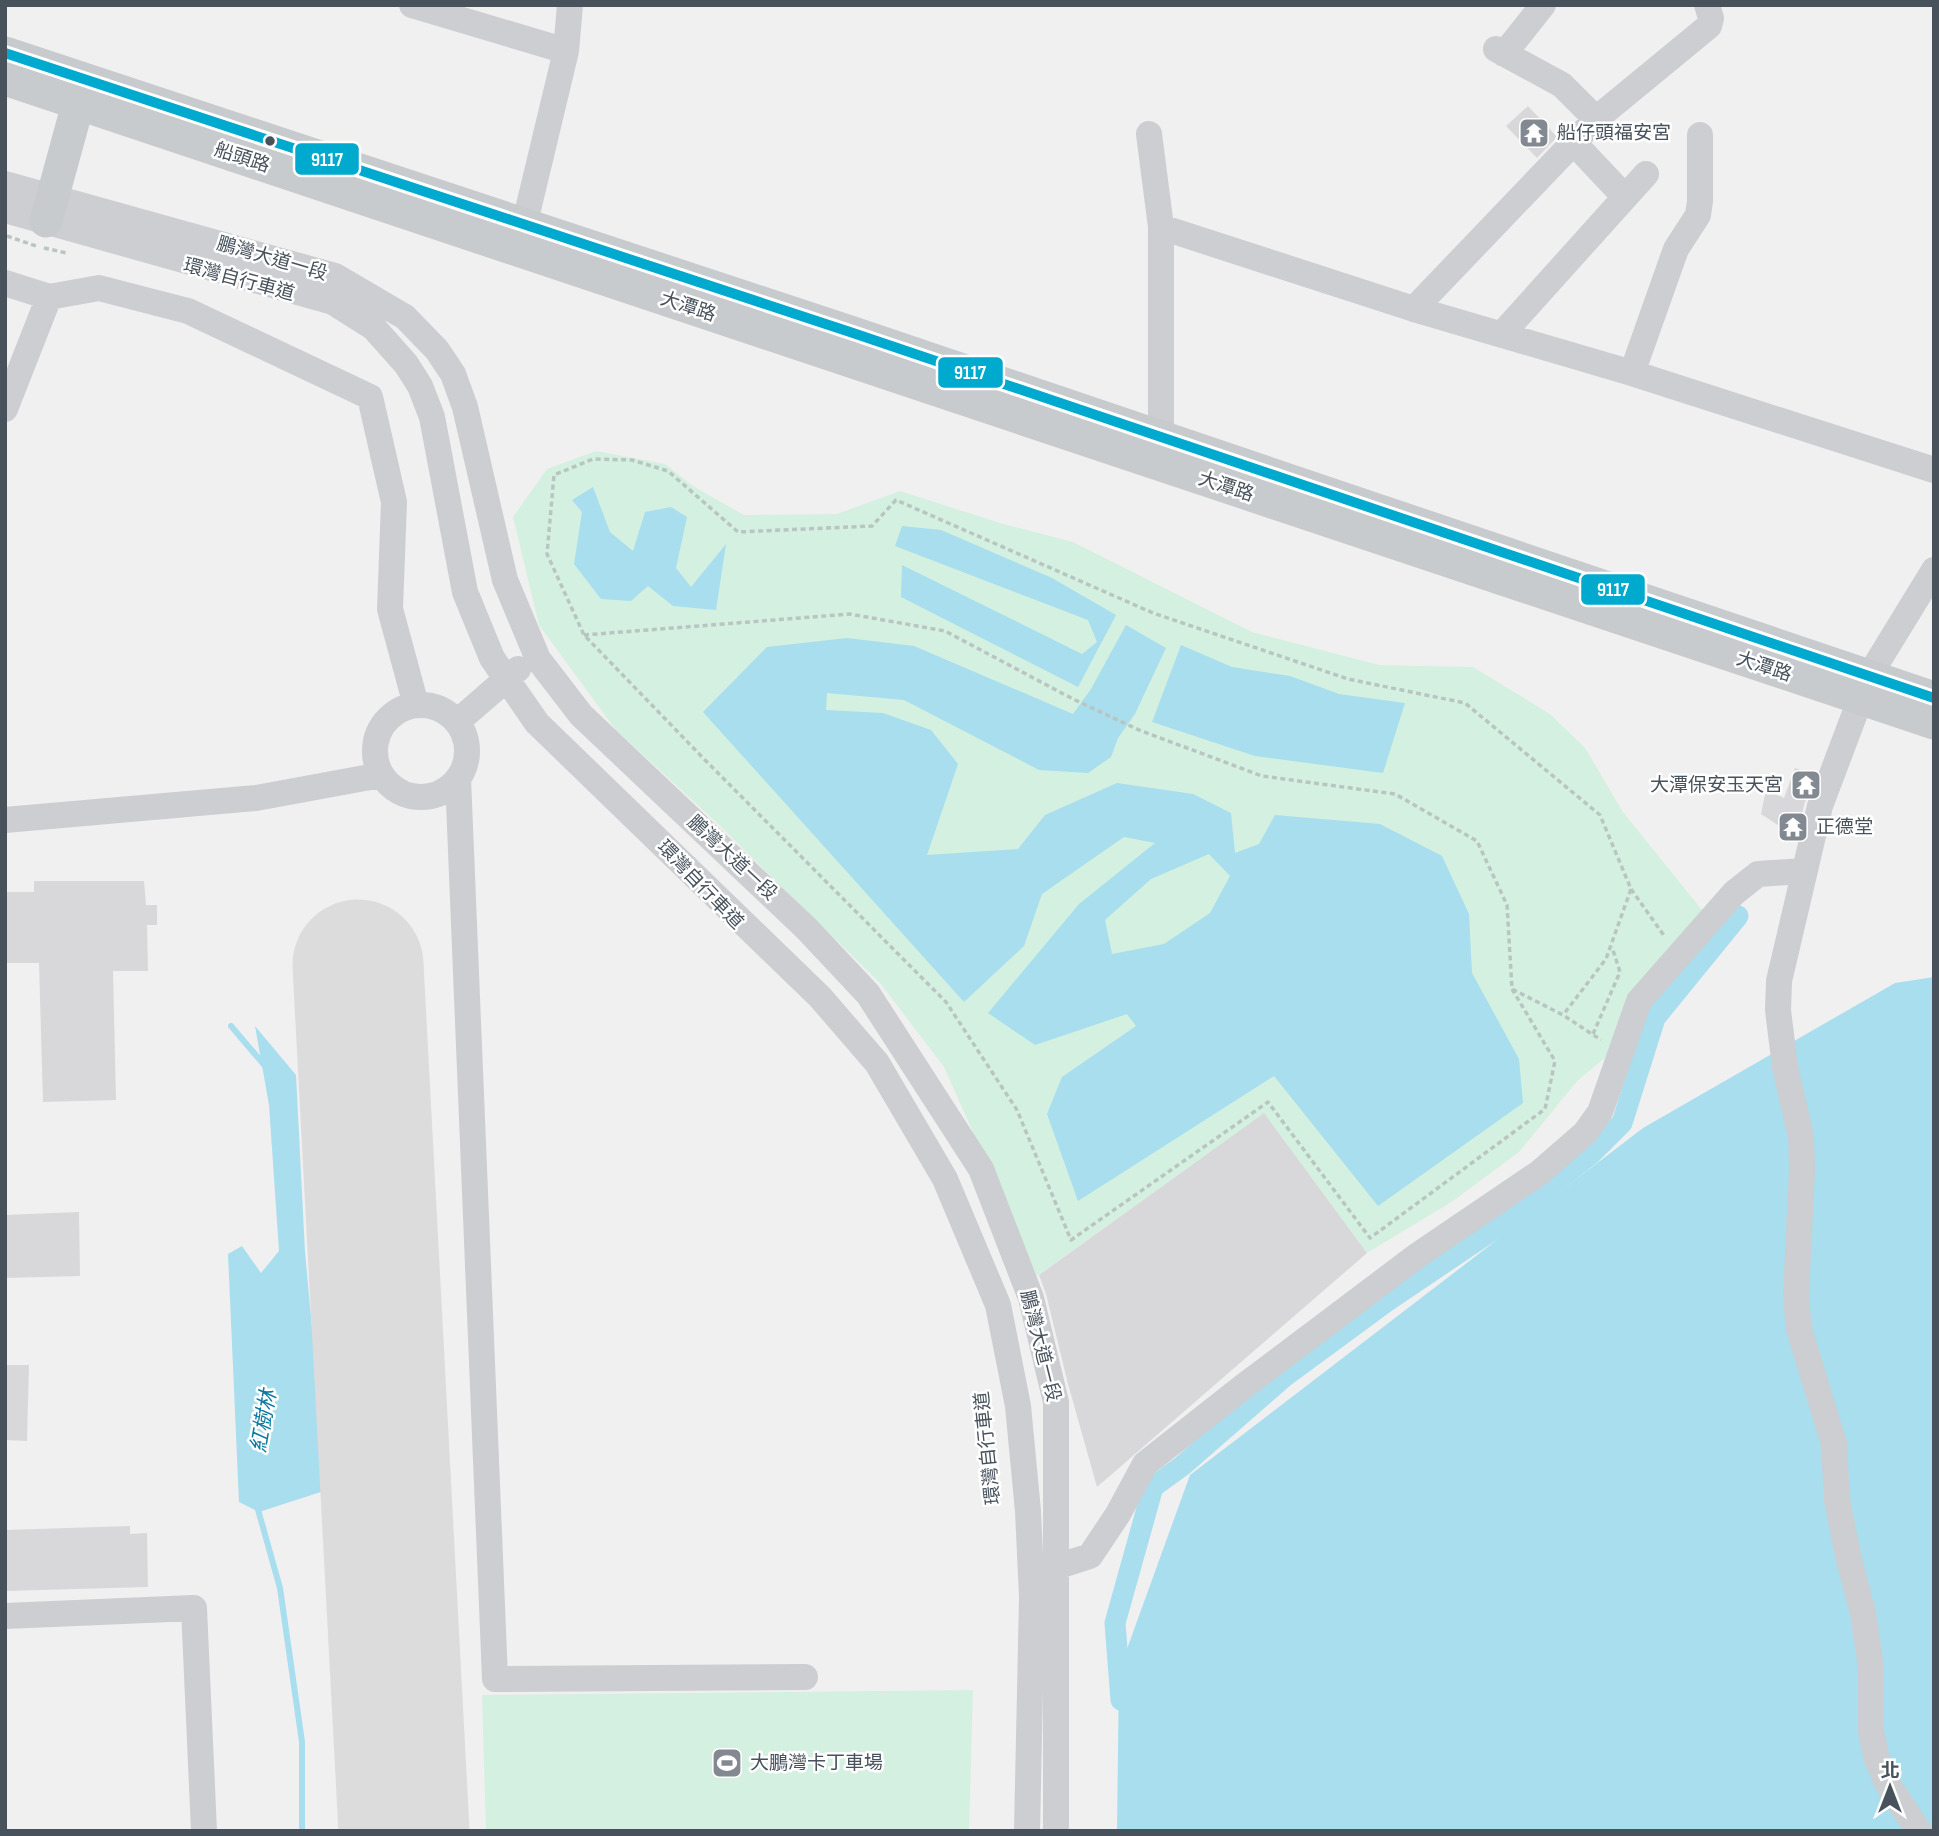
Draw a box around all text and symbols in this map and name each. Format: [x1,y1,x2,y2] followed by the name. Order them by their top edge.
[1517,116,1551,150] temple icon: 船仔頭福安宮
[1557,122,1671,145] place label: 船仔頭福安宮
[263,134,277,148] unlabelled marker
[211,138,273,178] street label: 船頭路
[294,142,360,176] line badge: 9117
[311,149,344,172] text: 9117
[214,232,330,286] street label: 鵬灣大道一段
[181,254,297,306] street label: 環灣自行車道
[657,287,719,327] street label: 大潭路
[937,356,1004,389] line badge: 9117
[954,362,987,385] text: 9117
[1195,467,1257,507] street label: 大潭路
[1580,573,1646,606] line badge: 9117
[1597,579,1630,602] text: 9117
[1733,647,1795,687] street label: 大潭路
[1789,768,1823,802] temple icon: 大潭保安玉天宮
[1650,774,1783,797] place label: 大潭保安玉天宮
[1776,810,1810,844] temple icon: 正德堂
[682,811,782,905] street label: 鵬灣大道一段
[1816,816,1873,839] place label: 正德堂
[652,836,748,934] street label: 環灣自行車道
[1015,1288,1065,1404] street label: 鵬灣大道一段
[246,1385,282,1454] water label: 紅樹林
[971,1390,1005,1506] street label: 環灣自行車道
[710,1746,744,1780] sports icon: 大鵬灣卡丁車場
[750,1752,883,1775] place label: 大鵬灣卡丁車場
[1855,1752,1925,1822] north arrow
[1880,1760,1900,1783] text: 北

